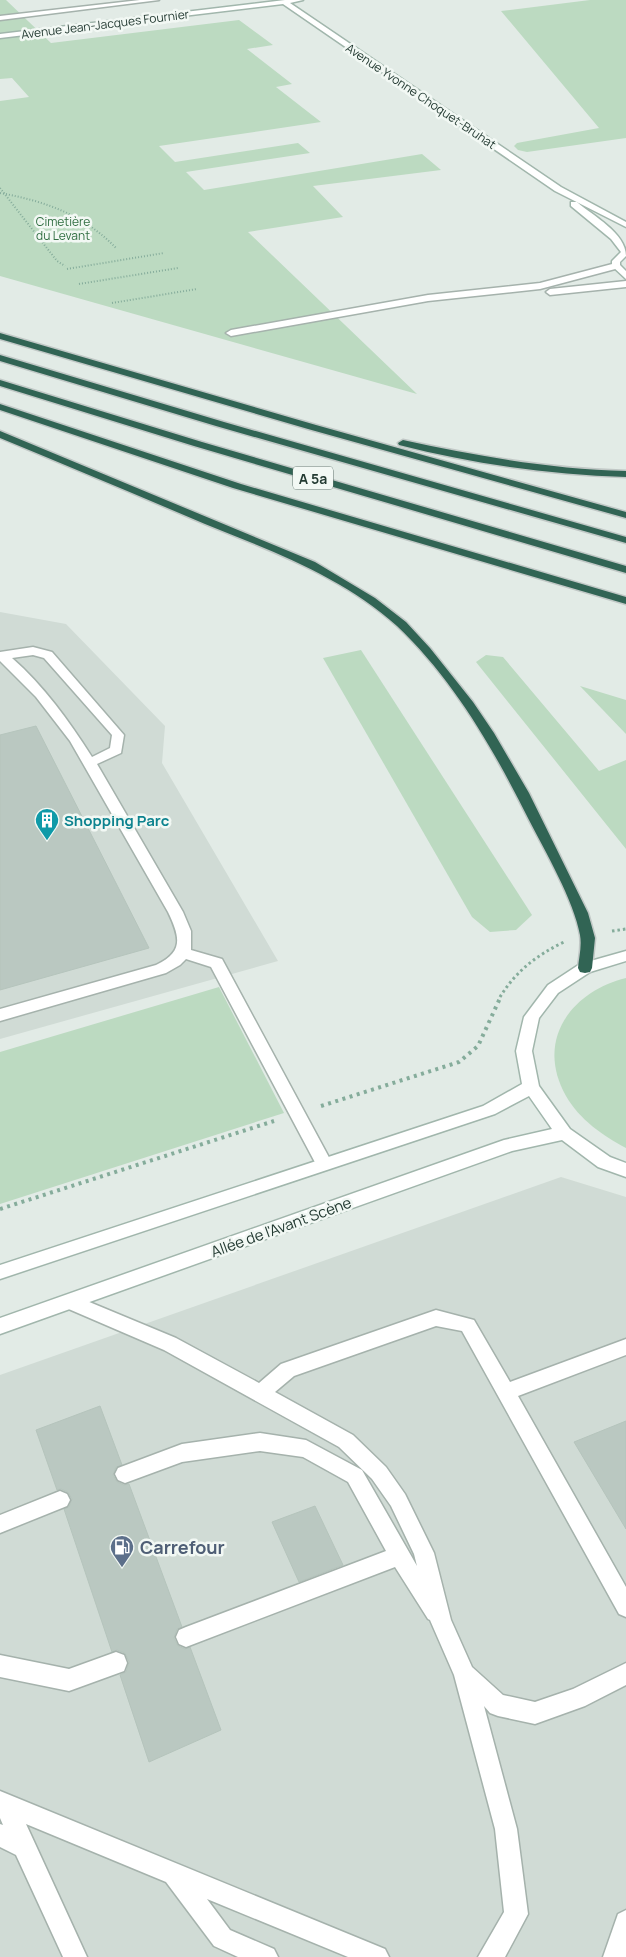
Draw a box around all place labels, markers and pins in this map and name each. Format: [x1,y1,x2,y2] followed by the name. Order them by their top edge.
[34,807,60,841] building icon: Shopping Parc
[64,810,170,831] place label: Shopping Parc
[109,1534,135,1568] fuel station icon: Carrefour
[140,1535,225,1559] place label: Carrefour

